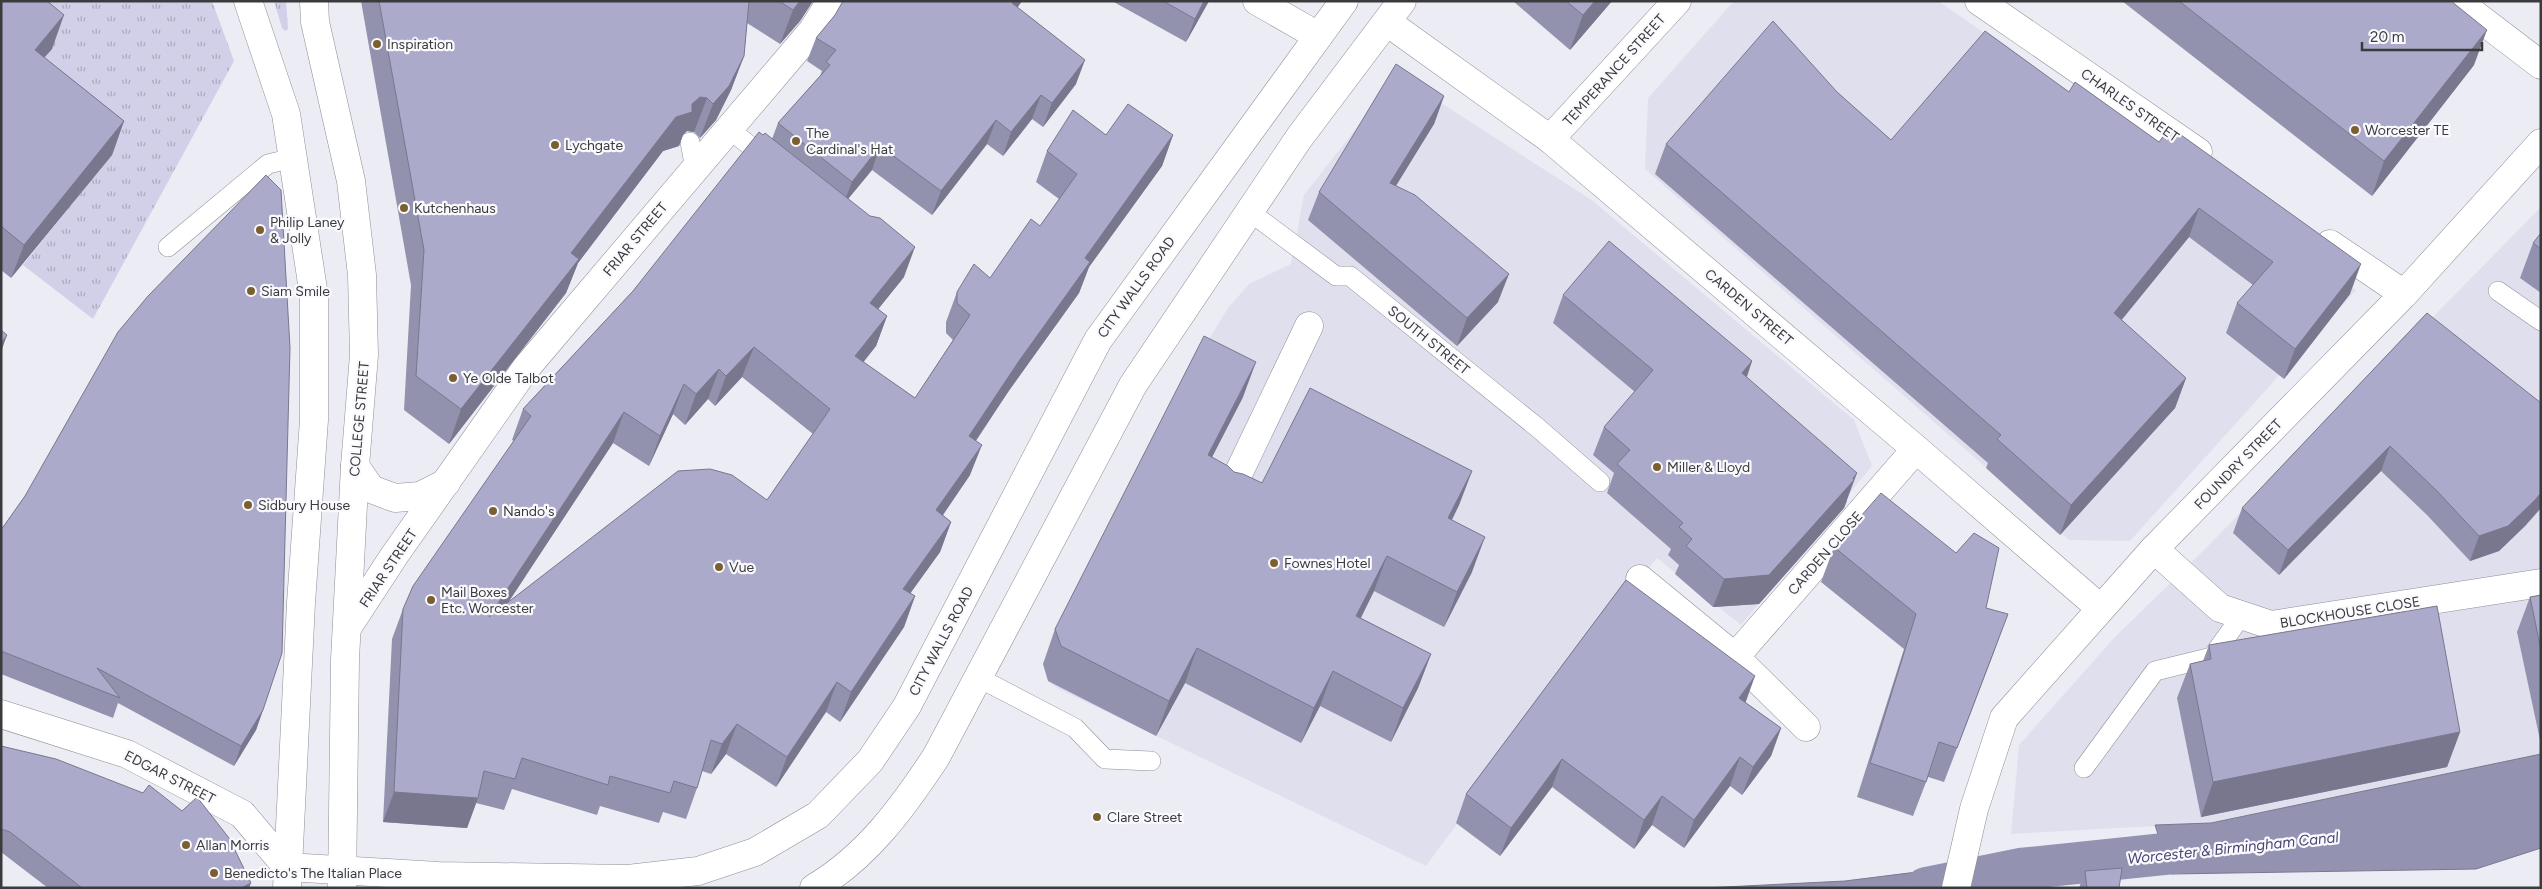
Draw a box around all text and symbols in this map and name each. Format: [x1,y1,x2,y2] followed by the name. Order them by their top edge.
[1560,11,1669,130] street label: TEMPERANCE STREET
[2362,20,2482,52] scale bar
[2370,28,2404,46] text: 20 m
[387,36,453,53] place label: Inspiration
[371,38,383,50] marker: Inspiration
[2077,65,2182,146] street label: CHARLES STREET
[2365,122,2450,139] place label: Worcester TE
[2349,124,2361,136] marker: Worcester TE
[806,125,893,158] place label: The Cardinal's Hat
[790,135,802,147] marker: The Cardinal's Hat
[565,137,623,154] place label: Lychgate
[549,139,561,151] marker: Lychgate
[600,199,671,280] street label: FRIAR STREET
[414,200,496,217] place label: Kutchenhaus
[398,202,410,214] marker: Kutchenhaus
[270,214,345,247] place label: Philip Laney & Jolly
[254,224,266,236] marker: Philip Laney & Jolly
[1094,233,1179,341] street label: CITY WALLS ROAD
[1701,266,1796,349] street label: CARDEN STREET
[261,283,330,300] place label: Siam Smile
[245,285,257,297] marker: Siam Smile
[1384,302,1473,379] street label: SOUTH STREET
[346,360,373,477] street label: COLLEGE STREET
[463,370,554,387] place label: Ye Olde Talbot
[447,372,459,384] marker: Ye Olde Talbot
[2191,415,2286,513] street label: FOUNDRY STREET
[1667,459,1750,476] place label: Miller & Lloyd
[1651,461,1663,473] marker: Miller & Lloyd
[258,497,351,514] place label: Sidbury House
[242,499,254,511] marker: Sidbury House
[503,503,554,520] place label: Nando's
[487,505,499,517] marker: Nando's
[1784,508,1866,599] street label: CARDEN CLOSE
[356,525,421,611] street label: FRIAR STREET
[1284,555,1370,572] place label: Fownes Hotel
[1268,557,1280,569] marker: Fownes Hotel
[729,559,754,576] place label: Vue
[713,561,725,573] marker: Vue
[441,584,534,617] place label: Mail Boxes Etc. Worcester
[905,584,977,699] street label: CITY WALLS ROAD
[2279,593,2421,632] street label: BLOCKHOUSE CLOSE
[425,594,437,606] marker: Mail Boxes Etc. Worcester
[122,747,218,808] street label: EDGAR STREET
[1107,809,1182,826] place label: Clare Street
[1091,811,1103,823] marker: Clare Street
[2127,828,2340,868] water label: Worcester & Birmingham Canal
[196,837,269,854] place label: Allan Morris
[180,839,192,851] marker: Allan Morris
[224,865,402,882] place label: Benedicto's The Italian Place
[208,867,220,879] marker: Benedicto's The Italian Place

